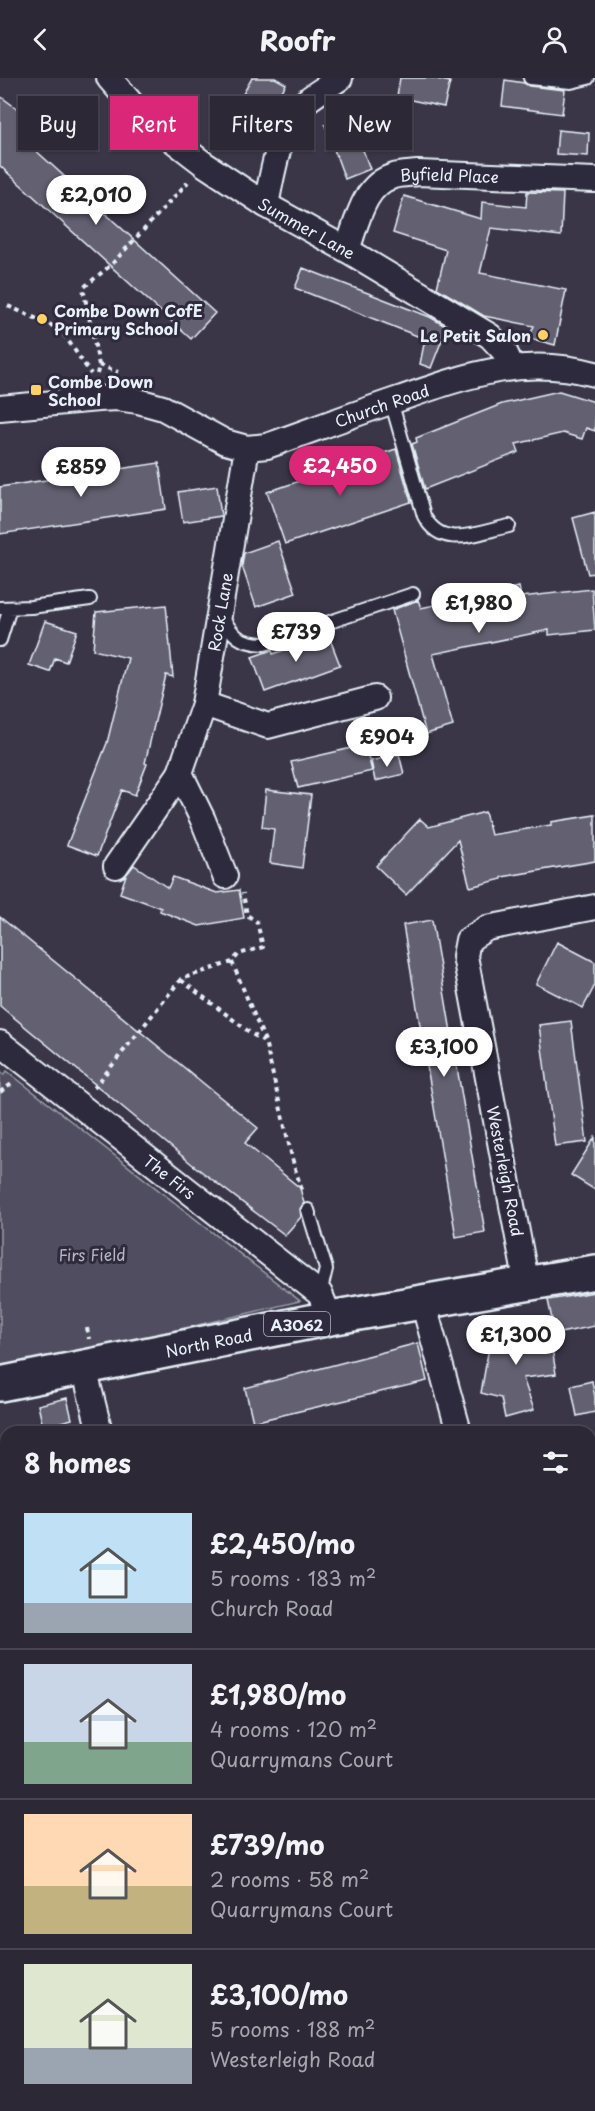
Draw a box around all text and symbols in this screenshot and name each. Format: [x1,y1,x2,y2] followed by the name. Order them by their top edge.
[260,19,335,60] text: Roofr
[24,23,57,56] icon: back
[538,23,571,56] icon: person
[18,96,98,150] chip: Buy
[110,96,198,150] chip: Rent
[210,96,314,150] chip: Filters
[326,96,412,150] chip: New
[399,161,499,188] street label: Byfield Place
[47,175,145,226] pin: £2,010
[60,179,132,209] text: £2,010
[254,191,360,264] street label: Summer Lane
[54,298,203,340] place label: Combe Down CofE Primary School
[35,312,49,326] marker: Combe Down CofE Primary School
[420,323,531,347] place label: Le Petit Salon
[536,328,550,342] marker: Le Petit Salon
[48,369,153,411] place label: Combe Down School
[331,378,432,433] street label: Church Road
[29,383,43,397] marker: Combe Down School
[291,446,389,497] pin: £2,450
[45,447,117,498] pin: £859
[303,450,377,480] text: £2,450
[55,451,107,481] text: £859
[201,570,238,653] street label: Rock Lane
[430,583,528,634] pin: £1,980
[445,587,513,617] text: £1,980
[260,612,332,663] pin: £739
[271,616,321,646] text: £739
[351,717,423,768] pin: £904
[360,721,414,751] text: £904
[395,1027,493,1078] pin: £3,100
[410,1031,478,1061] text: £3,100
[482,1104,530,1238] street label: Westerleigh Road
[139,1148,201,1204] street label: The Firs
[58,1242,126,1266] park label: Firs Field
[264,1312,330,1336] road number: A3062
[467,1315,565,1366] pin: £1,300
[480,1319,552,1349] text: £1,300
[163,1322,254,1363] street label: North Road
[24,1443,131,1482] text: 8 homes
[539,1446,572,1479] icon: filters
[210,1524,355,1563] text: £2,450/mo
[72,1537,144,1609] icon: home
[210,1563,376,1593] text: 5 rooms · 183 m²
[210,1593,333,1623] text: Church Road
[210,1675,346,1714] text: £1,980/mo
[72,1688,144,1760] icon: home
[210,1714,377,1744] text: 4 rooms · 120 m²
[210,1744,393,1774] text: Quarrymans Court
[210,1825,324,1864] text: £739/mo
[72,1838,144,1910] icon: home
[210,1864,369,1894] text: 2 rooms · 58 m²
[210,1894,393,1924] text: Quarrymans Court
[210,1975,348,2014] text: £3,100/mo
[72,1988,144,2060] icon: home
[210,2014,375,2044] text: 5 rooms · 188 m²
[210,2044,376,2074] text: Westerleigh Road

